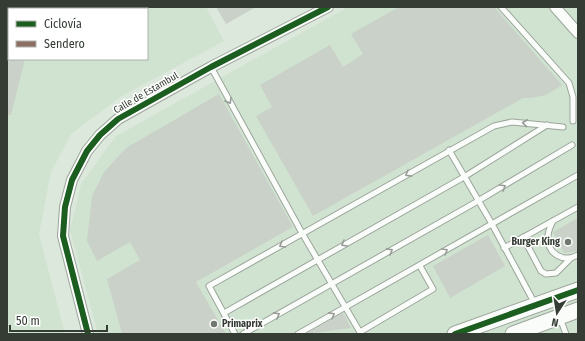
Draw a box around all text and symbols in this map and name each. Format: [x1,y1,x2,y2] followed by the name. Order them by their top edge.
[8,8,148,60] legend
[44,17,82,31] text: Ciclovía
[44,37,85,51] text: Sendero
[111,69,181,116] street label: Calle de Estambul
[225,97,232,104] one-way arrow
[522,119,528,128] one-way arrow
[405,169,412,176] one-way arrow
[499,184,506,191] one-way arrow
[511,236,560,248] place label: Burger King
[563,237,573,247] marker: Burger King
[279,240,286,247] one-way arrow
[341,240,349,247] one-way arrow
[386,249,393,256] one-way arrow
[441,249,448,256] one-way arrow
[537,293,577,333] north arrow
[10,307,107,333] scale bar
[272,312,280,319] one-way arrow
[328,313,335,320] one-way arrow
[16,314,40,328] text: 50 m
[550,315,560,329] text: N
[222,318,263,330] place label: Primaprix
[209,319,219,329] marker: Primaprix

